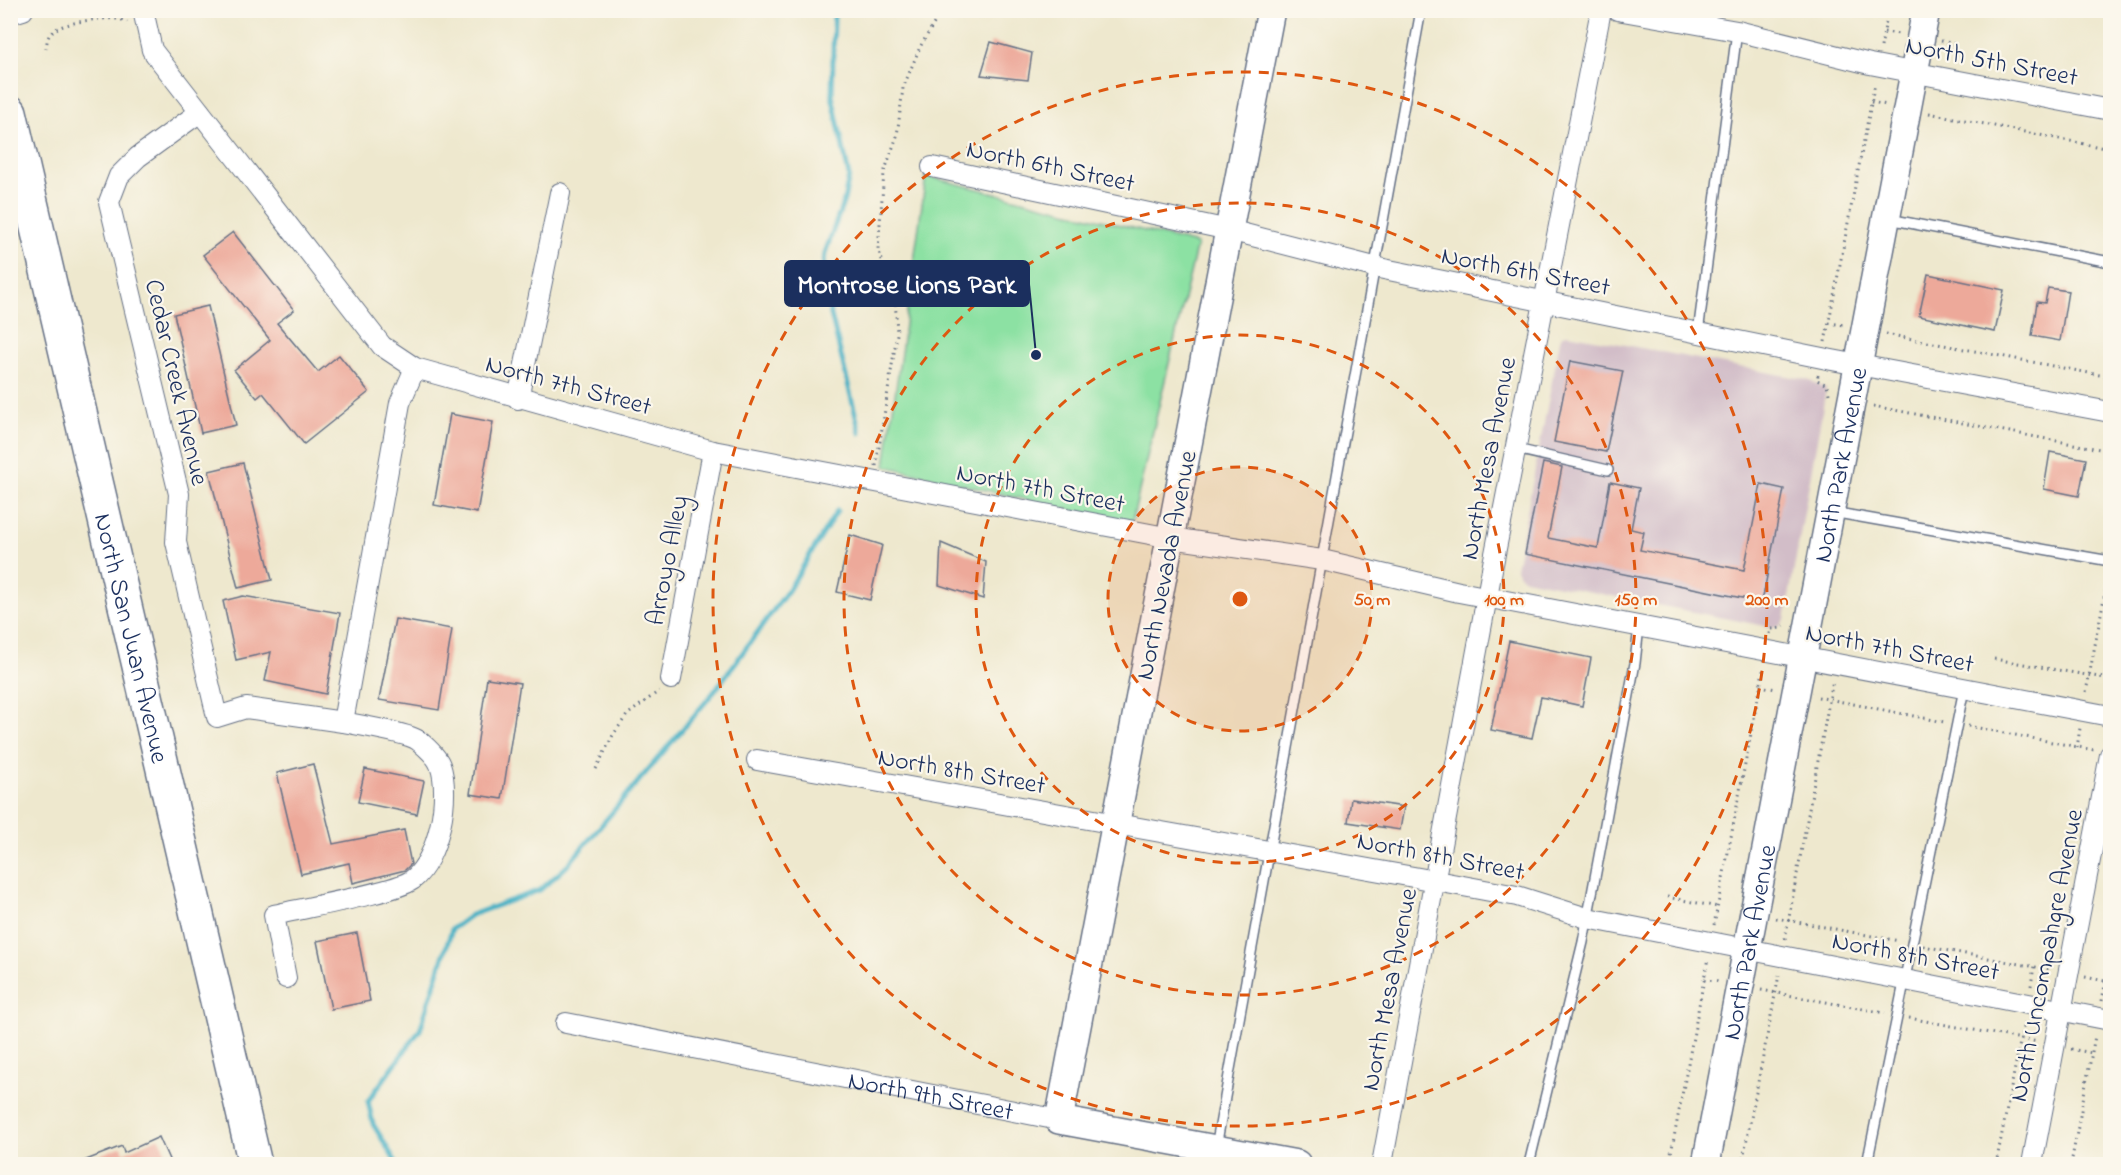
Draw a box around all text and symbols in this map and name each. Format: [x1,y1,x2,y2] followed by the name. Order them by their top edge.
[1902,28,2081,98] street label: North 5th Street
[963,132,1138,204] street label: North 6th Street
[1438,238,1613,308] street label: North 6th Street
[785,261,1029,306] callout: Montrose Lions Park
[797,267,1018,306] text: Montrose Lions Park
[133,276,217,490] street label: Cedar Creek Avenue
[481,346,656,427] street label: North 7th Street
[1452,354,1528,563] street label: North Mesa Avenue
[1805,364,1880,566] street label: North Park Avenue
[1127,447,1209,684] street label: North Nevada Avenue
[953,455,1128,525] street label: North 7th Street
[638,492,700,629] street label: Arroyo Alley
[82,510,177,768] street label: North San Juan Avenue
[1354,588,1390,614] text: 50 m
[1484,588,1524,614] text: 100 m
[1615,588,1657,614] text: 150 m
[1745,588,1789,614] text: 200 m
[1230,589,1250,609] centre of rings
[1802,615,1977,685] street label: North 7th Street
[875,740,1049,806] street label: North 8th Street
[2001,806,2095,1105] street label: North Uncompahgre Avenue
[1354,823,1528,893] street label: North 8th Street
[1714,841,1789,1043] street label: North Park Avenue
[1353,885,1429,1094] street label: North Mesa Avenue
[1829,923,2003,993] street label: North 8th Street
[844,1063,1017,1133] street label: North 9th Street

